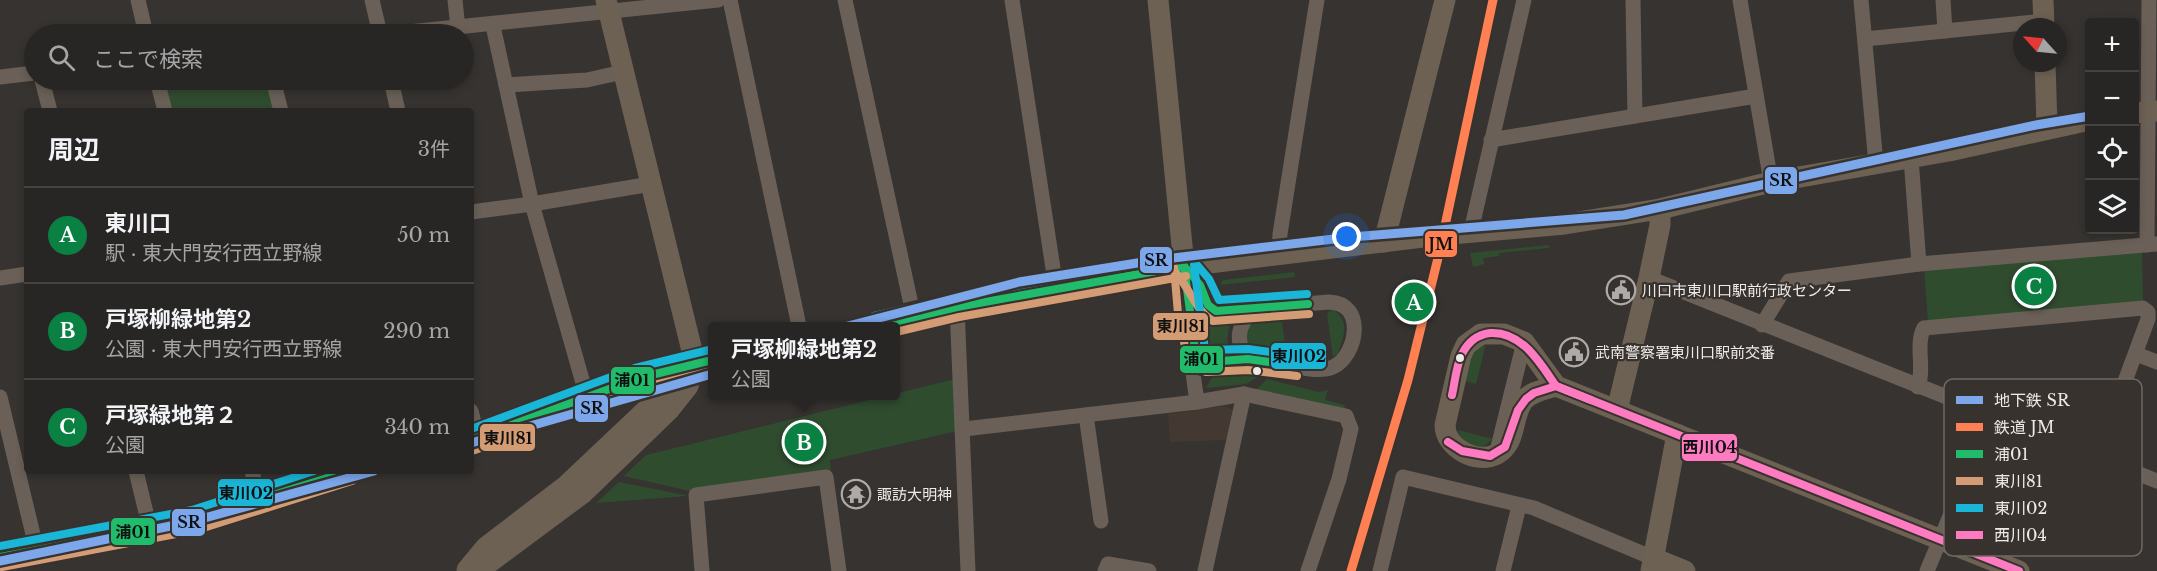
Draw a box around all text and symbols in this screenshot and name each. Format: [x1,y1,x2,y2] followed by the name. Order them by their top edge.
[2013,18,2067,72] north arrow
[2085,18,2139,234] map controls
[2085,18,2139,72] button: +
[24,24,474,90] search box
[45,41,78,74] icon: search
[93,46,203,73] text: ここで検索
[2085,72,2139,126] button: −
[2085,126,2139,180] button: locate
[48,134,100,166] text: 周辺
[418,137,450,161] text: 3件
[1764,166,1798,195] line badge: SR
[1769,170,1794,190] text: SR
[2085,180,2139,234] button: layers
[105,210,171,237] text: 東川口
[1332,222,1361,251] your location
[59,223,76,247] text: A
[397,223,450,247] text: 50 m
[1424,230,1458,258] line badge: JM
[1426,234,1453,254] text: JM
[105,241,322,265] text: 駅 · 東大門安行西立野線
[1139,246,1173,274] line badge: SR
[1144,250,1169,270] text: SR
[2014,264,2054,308] pin: C
[1605,274,1637,306] public building icon: 川口市東川口駅前行政センター
[1394,280,1434,324] pin: A
[1642,281,1852,300] place label: 川口市東川口駅前行政センター
[105,306,251,333] text: 戸塚柳緑地第2
[1152,312,1209,341] line badge: 東川81
[1156,316,1206,336] text: 東川81
[60,319,75,343] text: B
[383,319,450,343] text: 290 m
[708,322,900,400] popup
[731,336,877,363] text: 戸塚柳緑地第2
[1558,336,1590,368] public building icon: 武南警察署東川口駅前交番
[105,337,342,361] text: 公園 · 東大門安行西立野線
[1270,342,1327,370] line badge: 東川02
[1595,343,1775,362] place label: 武南警察署東川口駅前交番
[1179,345,1224,374] line badge: 浦01
[1272,346,1326,366] text: 東川02
[1183,349,1219,369] text: 浦01
[1454,352,1466,364] unlabelled marker
[1251,365,1263,377] unlabelled marker
[610,366,655,395] line badge: 浦01
[731,367,771,391] text: 公園
[614,370,650,390] text: 浦01
[1944,379,2142,556] legend
[1994,390,2071,410] text: 地下鉄 SR
[574,394,609,423] line badge: SR
[580,398,605,418] text: SR
[105,402,237,429] text: 戸塚緑地第２
[59,415,76,439] text: C
[385,415,450,439] text: 340 m
[1994,417,2054,437] text: 鉄道 JM
[784,420,824,464] pin: B
[479,423,536,452] line badge: 東川81
[483,428,533,448] text: 東川81
[105,433,145,457] text: 公園
[1681,433,1738,462] line badge: 西川04
[1683,437,1737,457] text: 西川04
[1994,444,2029,464] text: 浦01
[1994,471,2043,491] text: 東川81
[217,478,274,507] line badge: 東川02
[840,478,872,510] temple icon: 諏訪大明神
[219,483,273,503] text: 東川02
[877,485,952,504] place label: 諏訪大明神
[1994,498,2047,518] text: 東川02
[171,508,206,537] line badge: SR
[177,512,202,532] text: SR
[110,517,156,546] line badge: 浦01
[115,522,151,542] text: 浦01
[1994,525,2047,545] text: 西川04

